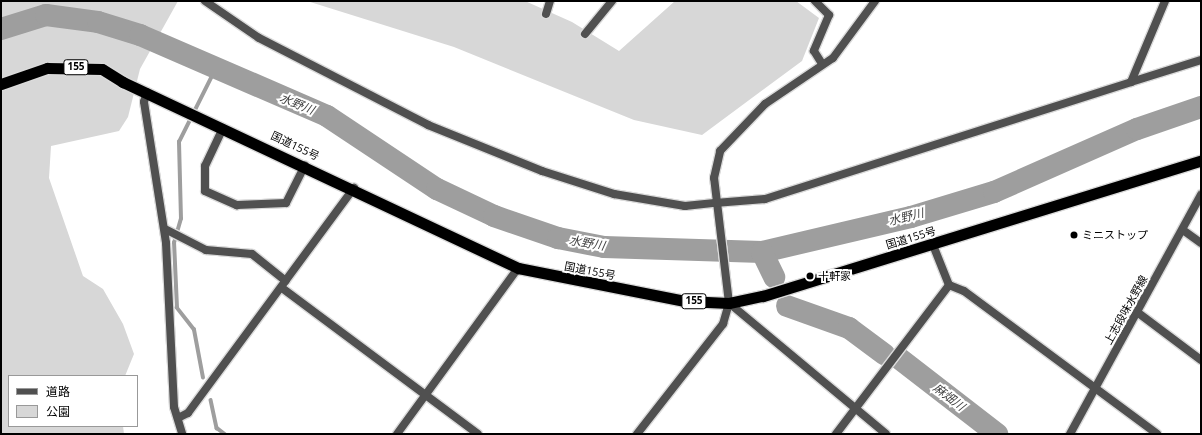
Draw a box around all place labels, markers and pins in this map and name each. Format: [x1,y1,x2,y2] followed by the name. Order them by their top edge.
[1082,228,1148,242] place label: ミニストップ
[1069,230,1079,240] marker: ミニストップ
[818,269,851,283] place label: 十軒家
[805,271,815,281] marker: 十軒家

